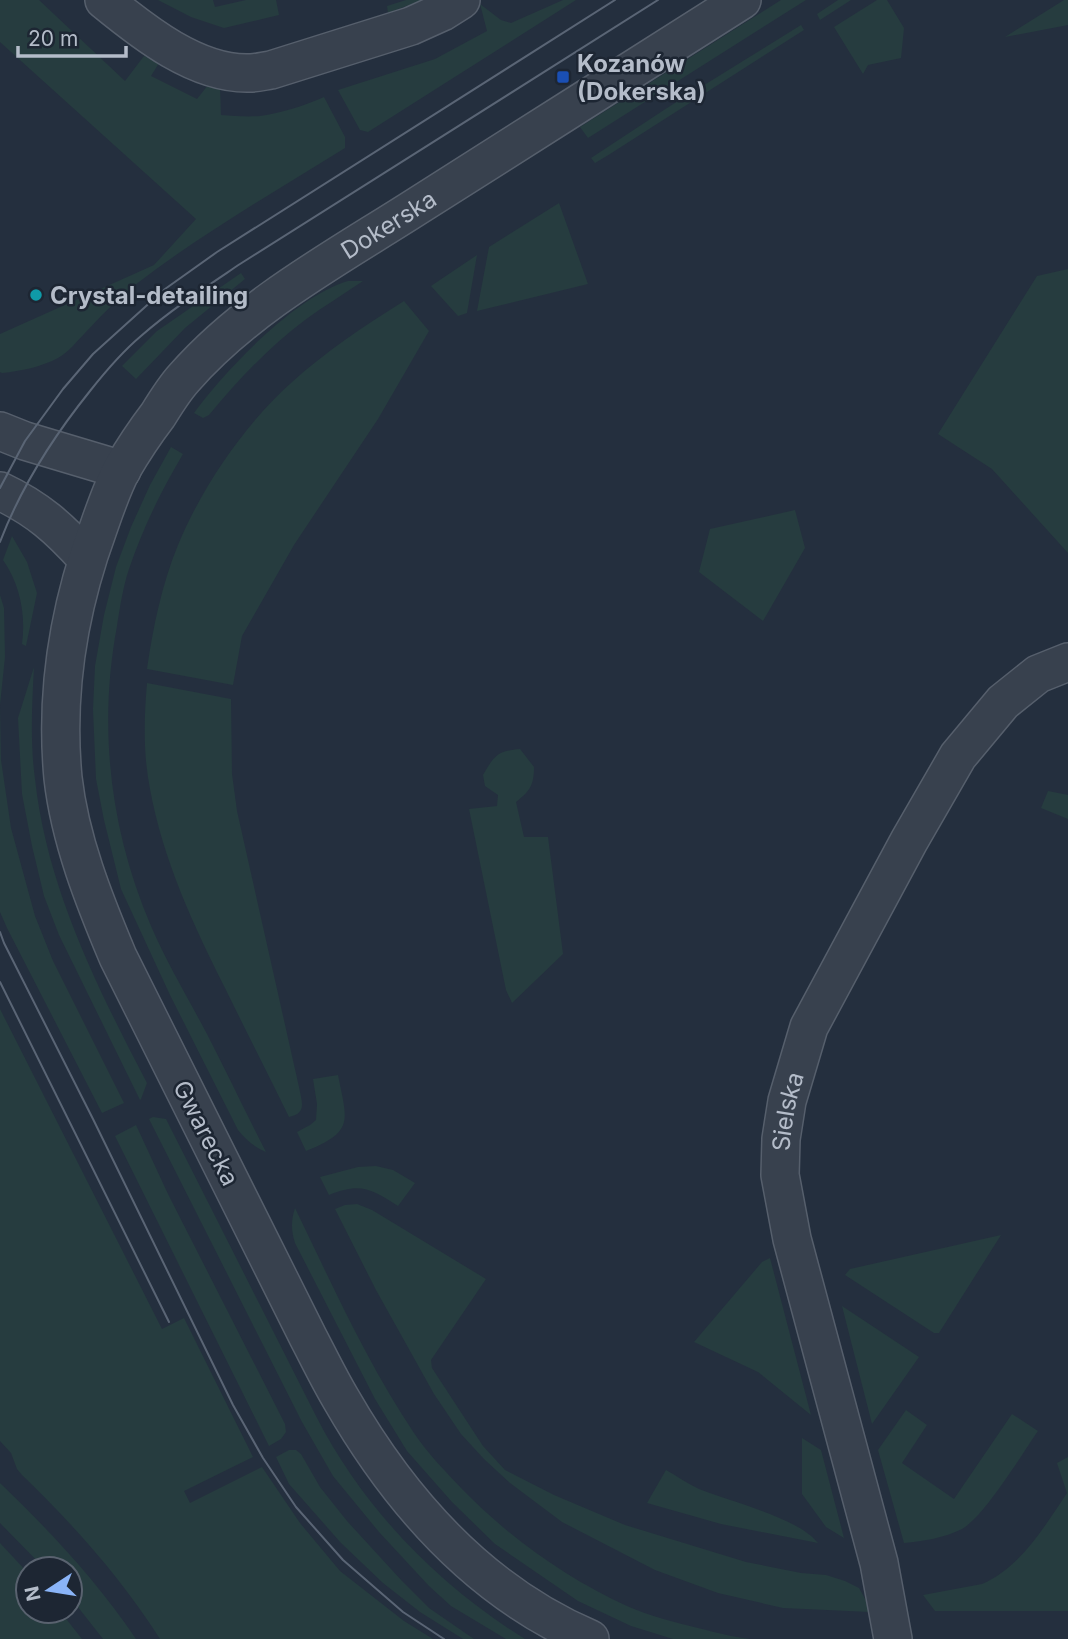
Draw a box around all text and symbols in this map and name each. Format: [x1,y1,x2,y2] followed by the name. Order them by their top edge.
[18,14,126,58] scale bar
[28,26,78,51] text: 20 m
[577,49,706,106] place label: Kozanów (Dokerska)
[555,69,571,85] marker: Kozanów (Dokerska)
[335,184,441,265] street label: Dokerska
[50,281,248,310] place label: Crystal-detailing
[28,287,44,303] marker: Crystal-detailing
[766,1068,809,1151] street label: Sielska
[167,1076,245,1190] street label: Gwarecka
[14,1555,84,1625] north arrow
[20,1584,46,1603] text: N

